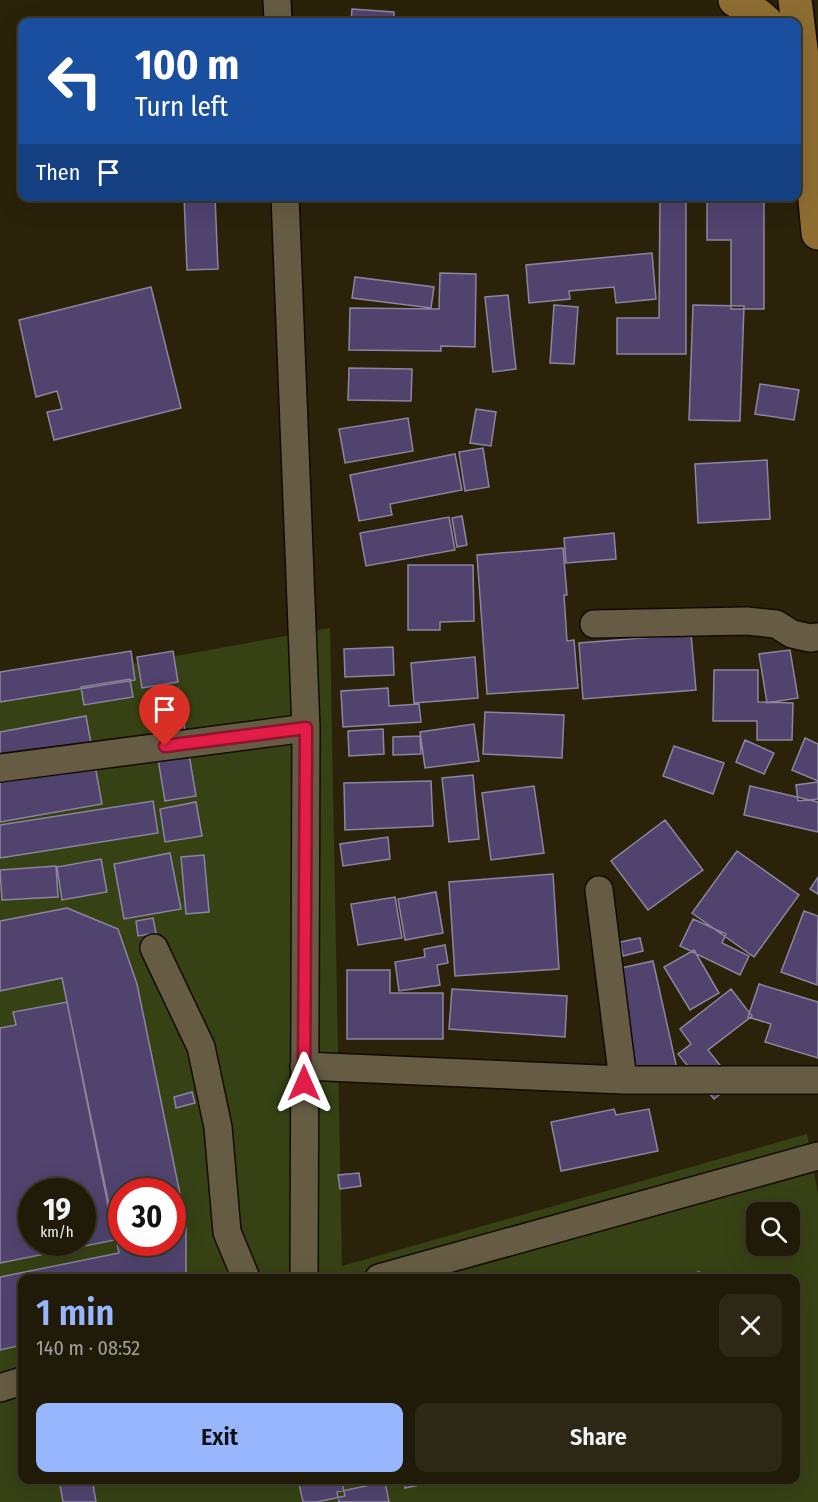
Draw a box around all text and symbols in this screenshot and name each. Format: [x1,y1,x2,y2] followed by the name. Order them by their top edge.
[135,40,239,90] text: 100 m
[36,42,114,120] icon: left
[135,91,228,123] text: Turn left
[92,156,125,189] icon: arrive
[36,159,80,186] text: Then
[139,684,190,746] pin
[148,693,181,726] icon: arrive
[272,1051,336,1115] position arrow
[108,1178,186,1256] speed limit sign: 30
[43,1192,71,1228] text: 19
[746,1202,800,1256] map controls
[746,1202,800,1256] button: search
[40,1223,74,1241] text: km/h
[36,1291,114,1335] text: 1 min
[719,1294,782,1357] button: close
[36,1336,140,1360] text: 140 m · 08:52
[36,1403,403,1472] button: Exit
[415,1403,782,1472] button: Share

